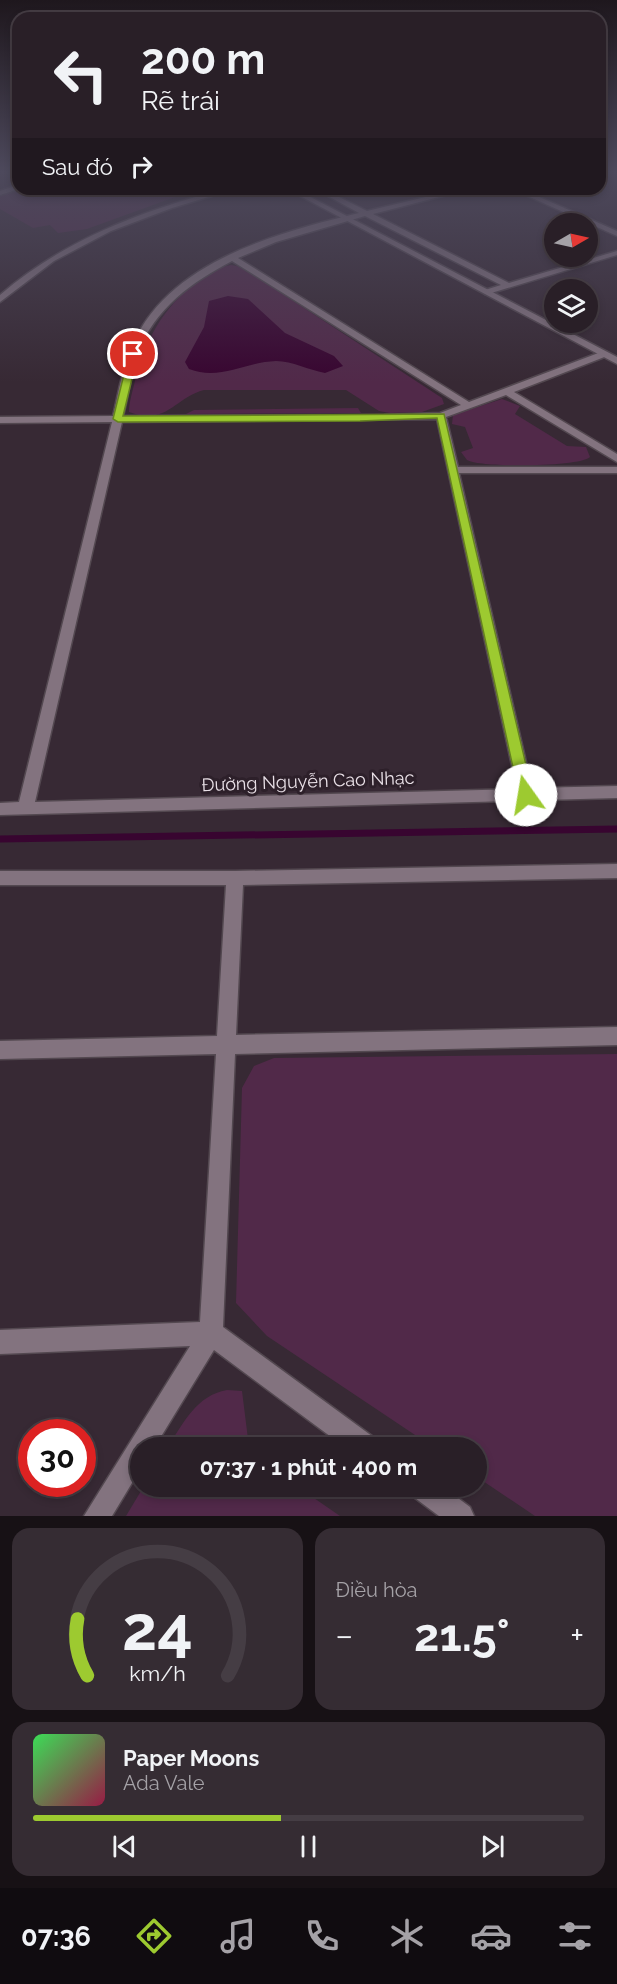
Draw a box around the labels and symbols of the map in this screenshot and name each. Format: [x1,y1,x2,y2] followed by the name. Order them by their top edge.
[544,213,598,267] north arrow
[107,328,158,379] pin
[494,763,558,827] position arrow
[201,767,415,795] street label: Đường Nguyễn Cao Nhạc
[18,1419,96,1497] speed limit sign: 30

